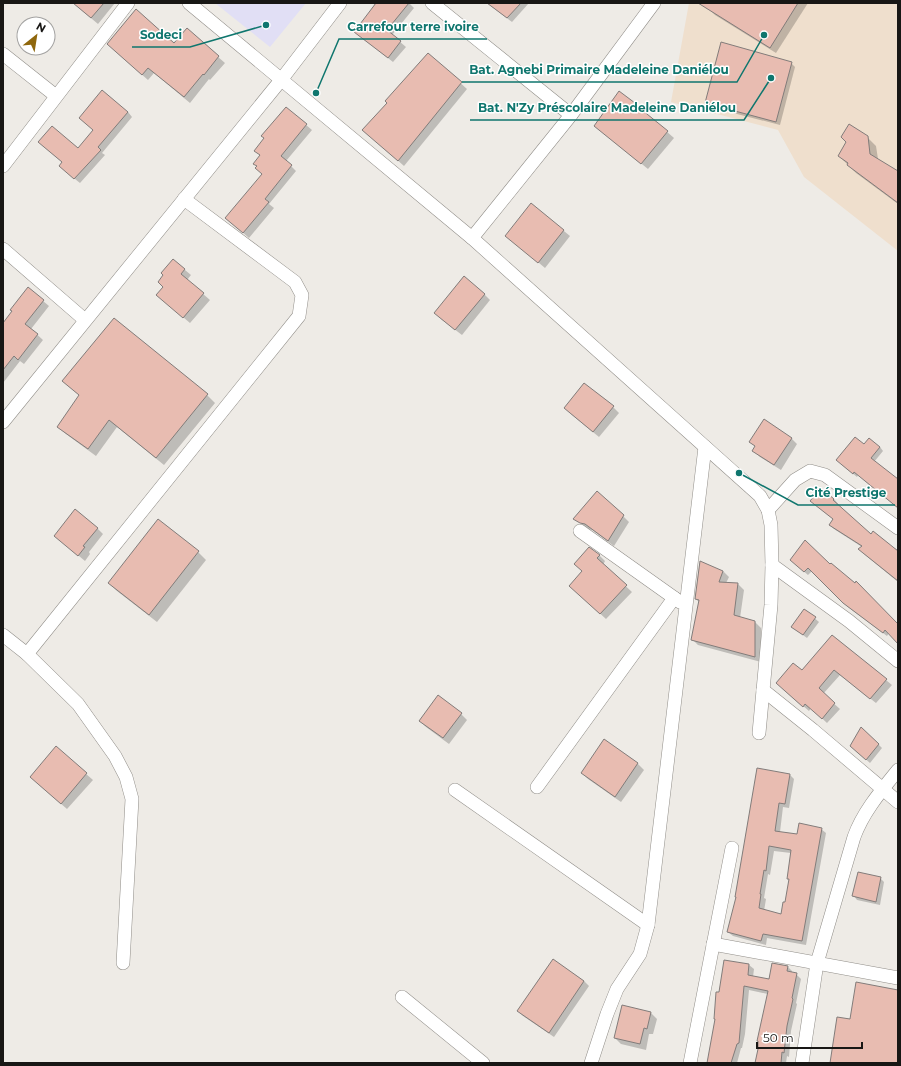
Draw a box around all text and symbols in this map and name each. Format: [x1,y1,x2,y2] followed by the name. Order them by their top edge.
[339,15,487,39] callout: Carrefour terre ivoire
[16,16,56,56] north arrow
[34,19,48,36] text: N
[347,19,479,34] text: Carrefour terre ivoire
[132,23,190,47] callout: Sodeci
[140,27,182,42] text: Sodeci
[462,58,737,82] callout: Bat. Agnebi Primaire Madeleine Daniélou
[469,62,729,77] text: Bat. Agnebi Primaire Madeleine Daniélou
[470,96,744,120] callout: Bat. N'Zy Préscolaire Madeleine Daniélou
[478,100,736,115] text: Bat. N'Zy Préscolaire Madeleine Daniélou
[798,481,895,505] callout: Cité Prestige
[806,485,887,500] text: Cité Prestige
[757,1024,862,1050] scale bar
[763,1030,794,1045] text: 50 m

